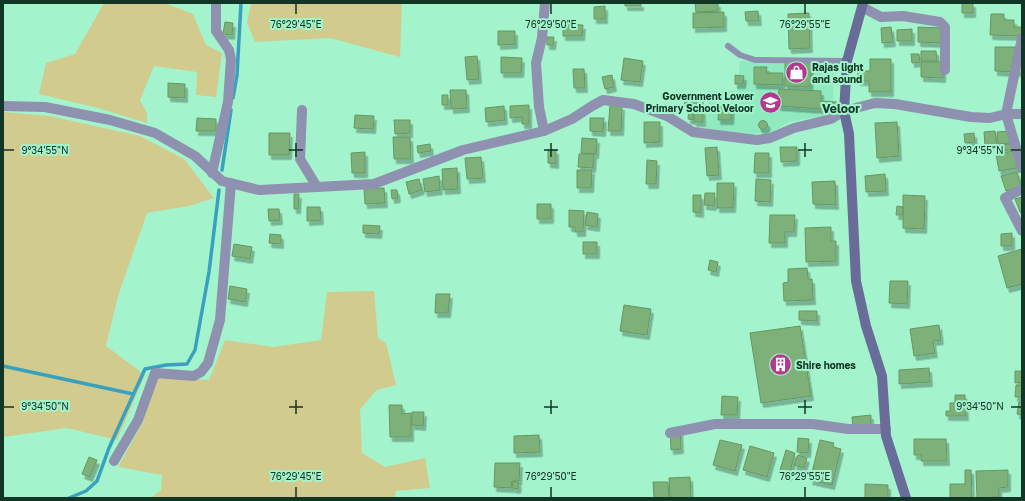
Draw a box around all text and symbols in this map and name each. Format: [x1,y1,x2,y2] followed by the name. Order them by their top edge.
[270,18,322,30] text: 76°29'45"E
[525,18,577,30] text: 76°29'50"E
[780,18,830,30] text: 76°29'55"E
[784,60,810,86] shop icon: Rajas light and sound
[812,61,864,85] place label: Rajas light and sound
[757,89,783,115] school or university icon: Government Lower Primary School Veloor
[646,90,754,114] place label: Government Lower Primary School Veloor
[822,101,860,116] district label: Veloor
[21,144,69,156] text: 9°34'55"N
[956,144,1004,156] text: 9°34'55"N
[768,352,794,378] building icon: Shire homes
[796,359,856,371] place label: Shire homes
[21,400,69,412] text: 9°34'50"N
[956,400,1004,412] text: 9°34'50"N
[270,470,322,482] text: 76°29'45"E
[525,470,577,482] text: 76°29'50"E
[780,470,830,482] text: 76°29'55"E

